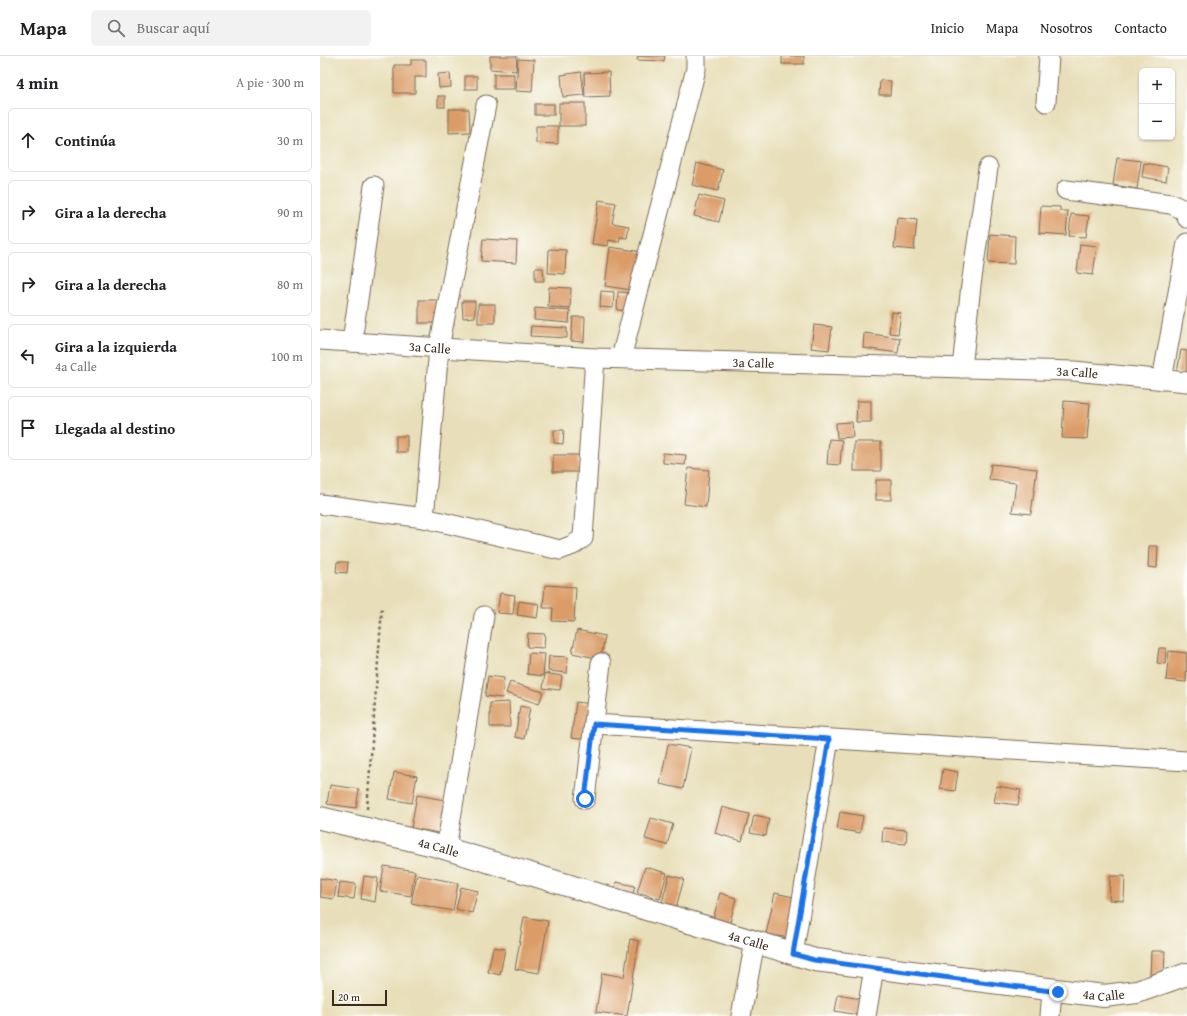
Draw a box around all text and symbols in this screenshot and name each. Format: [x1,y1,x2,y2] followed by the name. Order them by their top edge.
[91,10,371,46] search box
[20,14,67,42] text: Mapa
[105,17,127,39] icon: search
[137,17,210,38] text: Buscar aquí
[931,18,964,38] text: Inicio
[986,18,1018,38] text: Mapa
[1040,18,1093,38] text: Nosotros
[1115,18,1167,38] text: Contacto
[1139,68,1175,140] map controls
[1139,68,1175,104] button: +
[16,70,58,95] text: 4 min
[236,73,304,92] text: A pie · 300 m
[1139,104,1175,140] button: −
[17,129,39,151] icon: ahead
[55,130,116,151] text: Continúa
[277,131,303,150] text: 30 m
[17,201,39,223] icon: right
[55,202,166,223] text: Gira a la derecha
[277,203,303,222] text: 90 m
[17,273,39,295] icon: right
[55,274,166,295] text: Gira a la derecha
[277,275,303,294] text: 80 m
[55,336,177,357] text: Gira a la izquierda
[408,336,451,358] street label: 3a Calle
[17,345,39,367] icon: left
[271,347,303,366] text: 100 m
[732,352,775,372] street label: 3a Calle
[55,357,97,376] text: 4a Calle
[1056,361,1099,383] street label: 3a Calle
[17,417,39,439] icon: arrive
[55,418,175,439] text: Llegada al destino
[576,790,594,808] route start
[416,832,461,862] street label: 4a Calle
[726,925,772,955] street label: 4a Calle
[1049,983,1067,1001] route end
[1082,984,1126,1006] street label: 4a Calle
[332,988,387,1007] scale bar
[338,989,360,1005] text: 20 m

